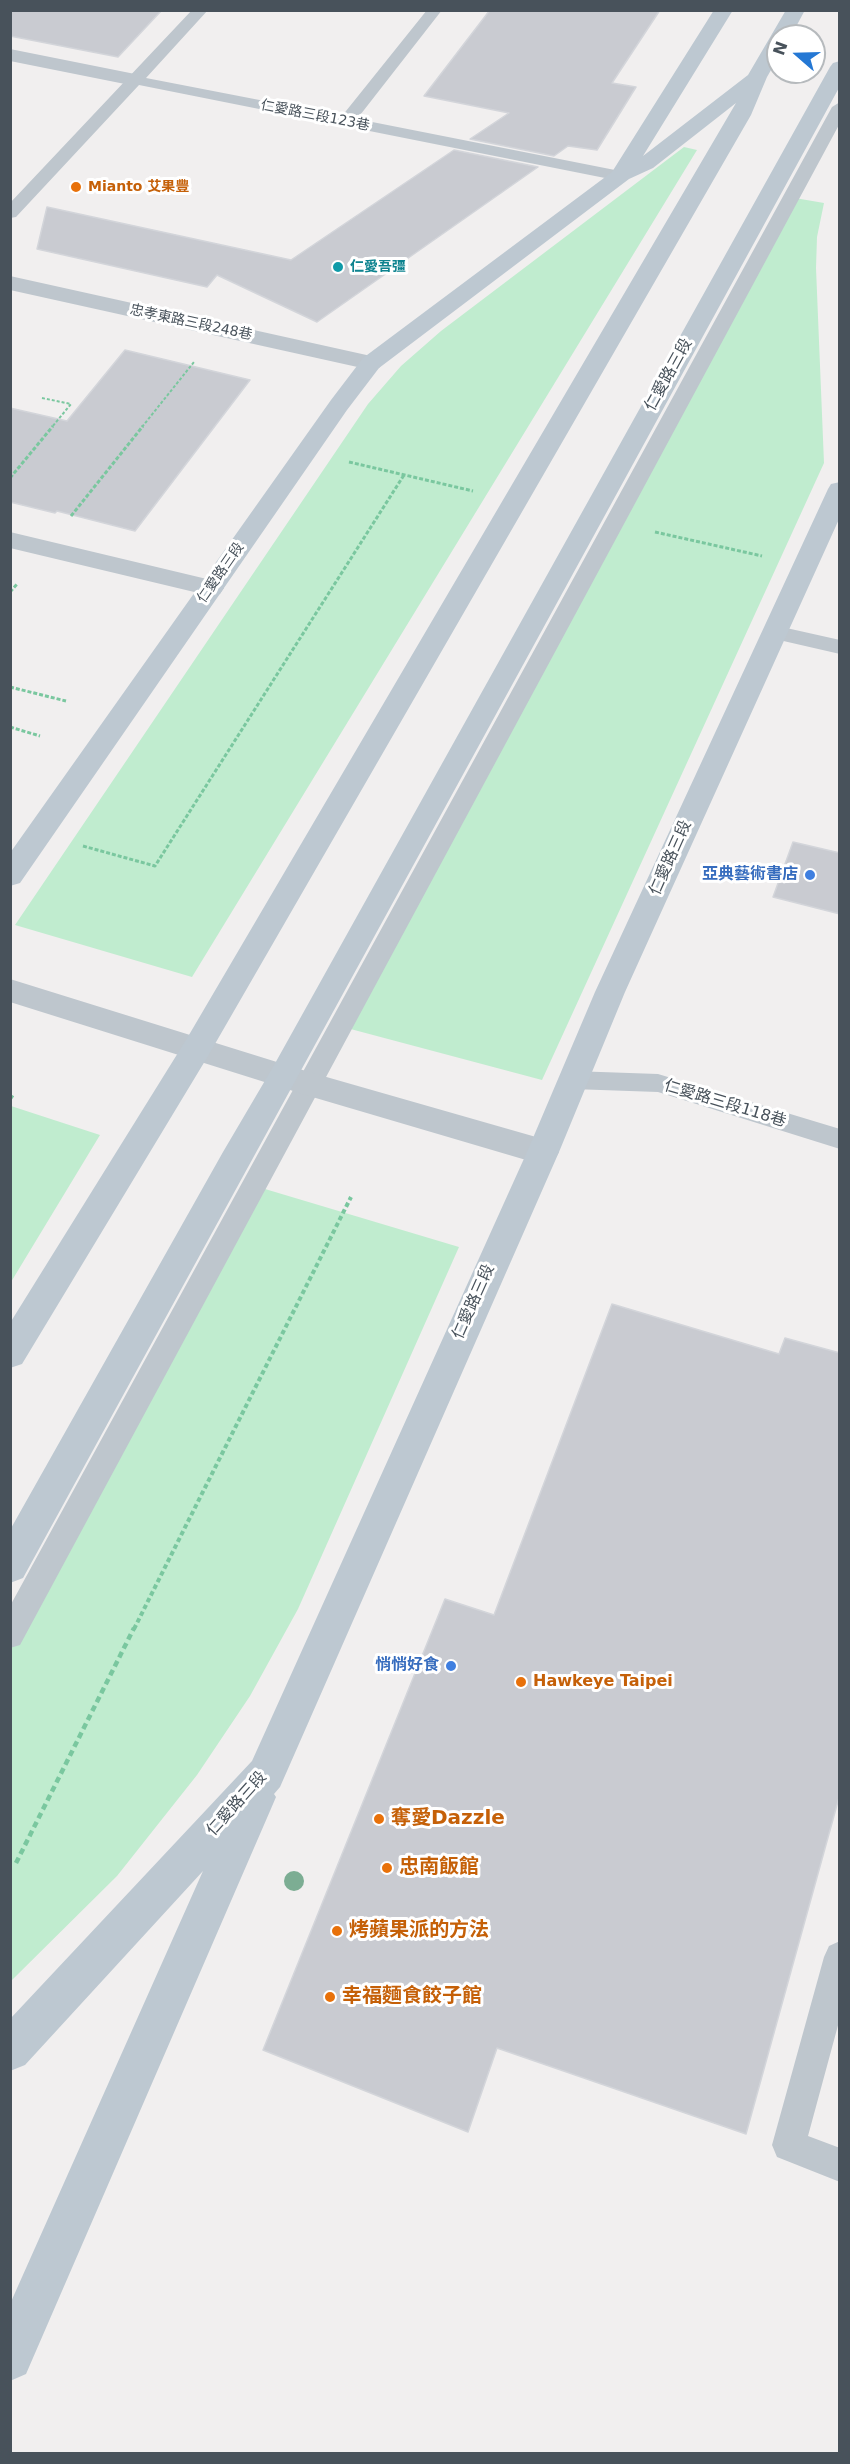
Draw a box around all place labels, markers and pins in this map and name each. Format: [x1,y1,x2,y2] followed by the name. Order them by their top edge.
[88,179,189,195] place label: Mianto 艾果豐
[69,180,83,194] marker: Mianto 艾果豐
[350,259,406,275] place label: 仁愛吾彊
[331,260,345,274] marker: 仁愛吾彊
[702,865,798,885] place label: 亞典藝術書店
[803,868,817,882] marker: 亞典藝術書店
[375,1656,439,1676] place label: 悄悄好食
[444,1659,458,1673] marker: 悄悄好食
[533,1672,673,1692] place label: Hawkeye Taipei
[514,1675,528,1689] marker: Hawkeye Taipei
[391,1807,505,1831] place label: 奪愛Dazzle
[372,1812,386,1826] marker: 奪愛Dazzle
[399,1856,479,1880] place label: 忠南飯館
[380,1861,394,1875] marker: 忠南飯館
[349,1919,489,1943] place label: 烤蘋果派的方法
[330,1924,344,1938] marker: 烤蘋果派的方法
[342,1985,482,2009] place label: 幸福麵食餃子館
[323,1990,337,2004] marker: 幸福麵食餃子館

